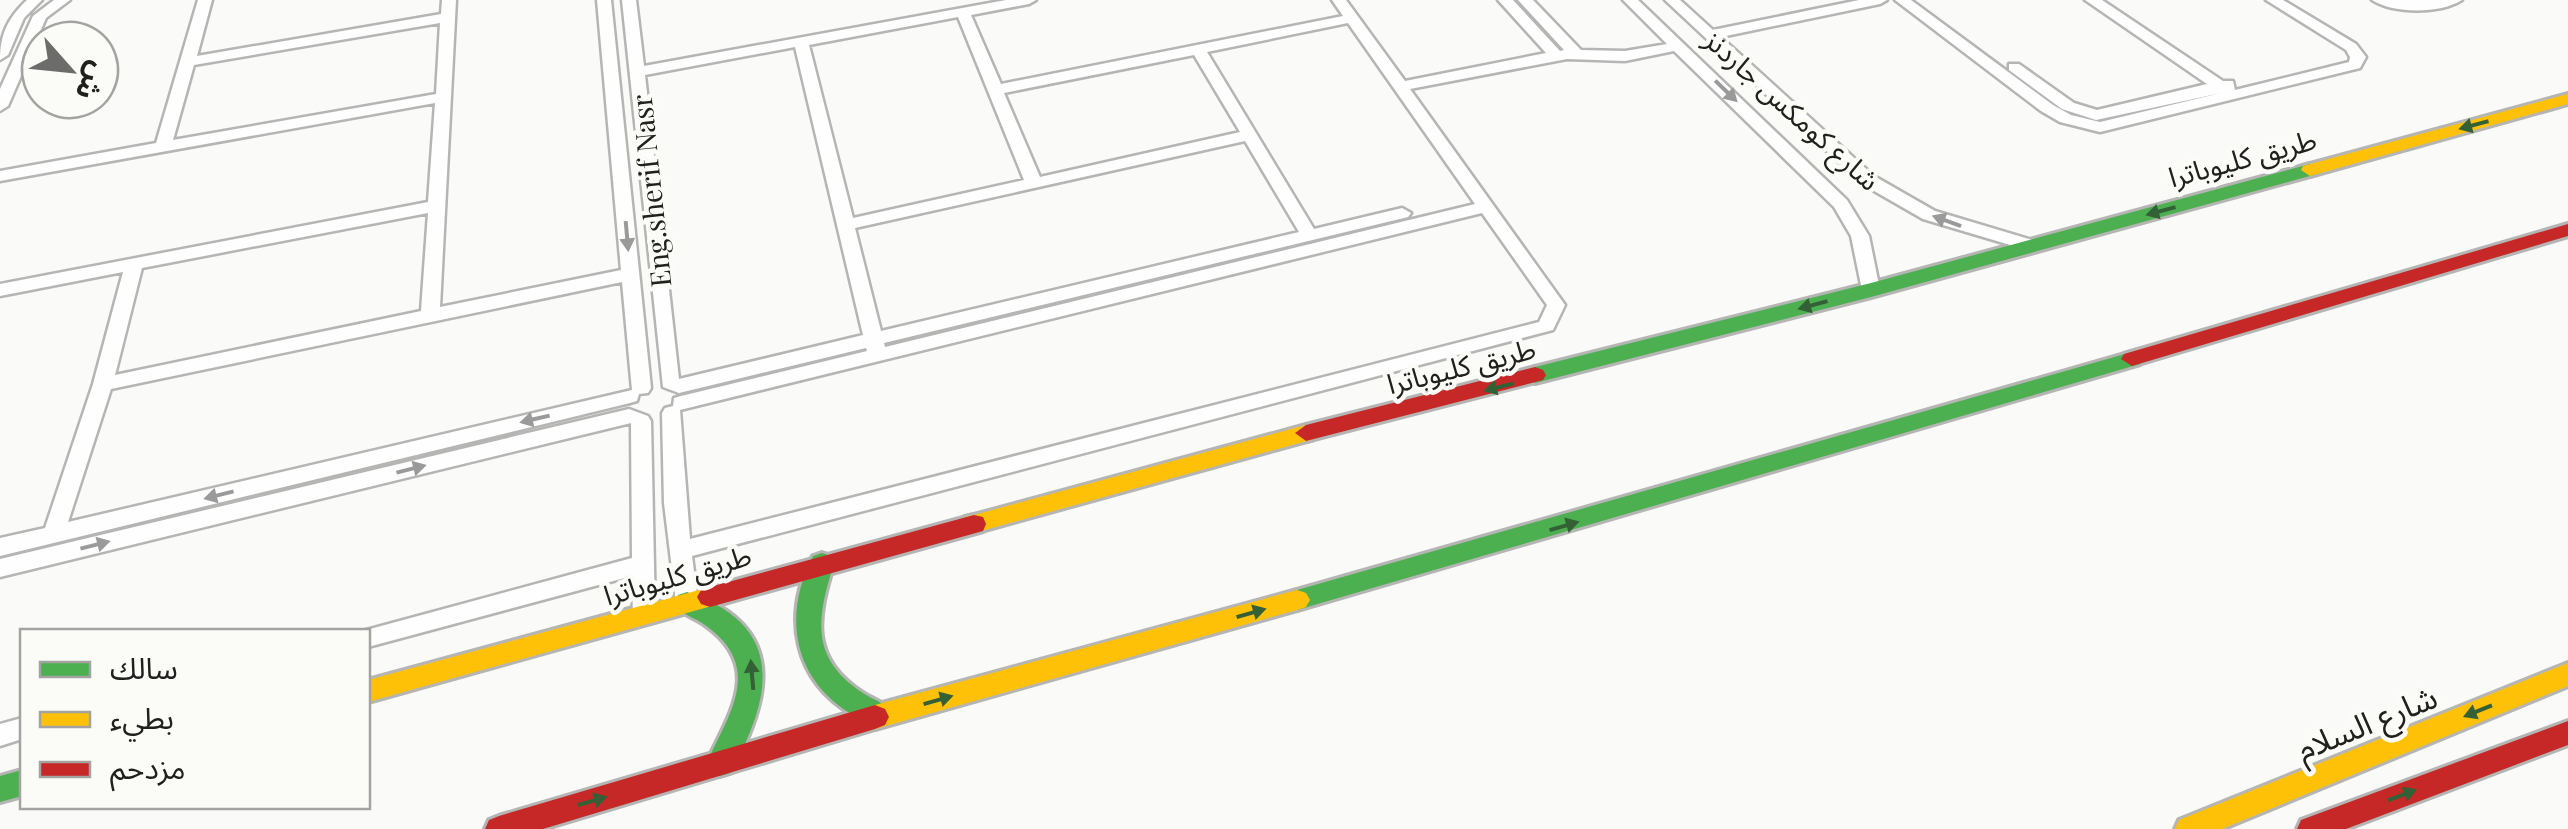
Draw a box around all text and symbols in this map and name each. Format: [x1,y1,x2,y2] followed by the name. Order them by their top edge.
[20,20,120,120] north arrow
[1694,20,1889,201] street label: شارع كومكس جاردنز
[68,57,119,108] text: ش
[1713,79,1737,102] one-way arrow
[621,92,679,289] street label: Eng.sherif Nasr
[2458,117,2489,133] one-way arrow
[2164,119,2320,195] street label: طريق كليوباترا
[2145,204,2176,219] one-way arrow
[1932,213,1962,228] one-way arrow
[619,221,635,253] one-way arrow
[1797,298,1828,314] one-way arrow
[1383,329,1539,402] street label: طريق كليوباترا
[1483,380,1514,396] one-way arrow
[519,412,550,427] one-way arrow
[396,461,427,476] one-way arrow
[203,488,234,503] one-way arrow
[1549,518,1580,533] one-way arrow
[599,535,755,614] street label: طريق كليوباترا
[80,537,111,552] one-way arrow
[1236,605,1267,621] one-way arrow
[20,629,370,809] legend
[110,647,178,687] text: سالك
[743,659,759,690] one-way arrow
[2289,673,2445,773] street label: شارع السلام
[923,692,953,707] one-way arrow
[110,697,174,742] text: بطيء
[2463,703,2493,719] one-way arrow
[110,747,186,792] text: مزدحم
[2387,787,2417,802] one-way arrow
[577,793,608,809] one-way arrow

